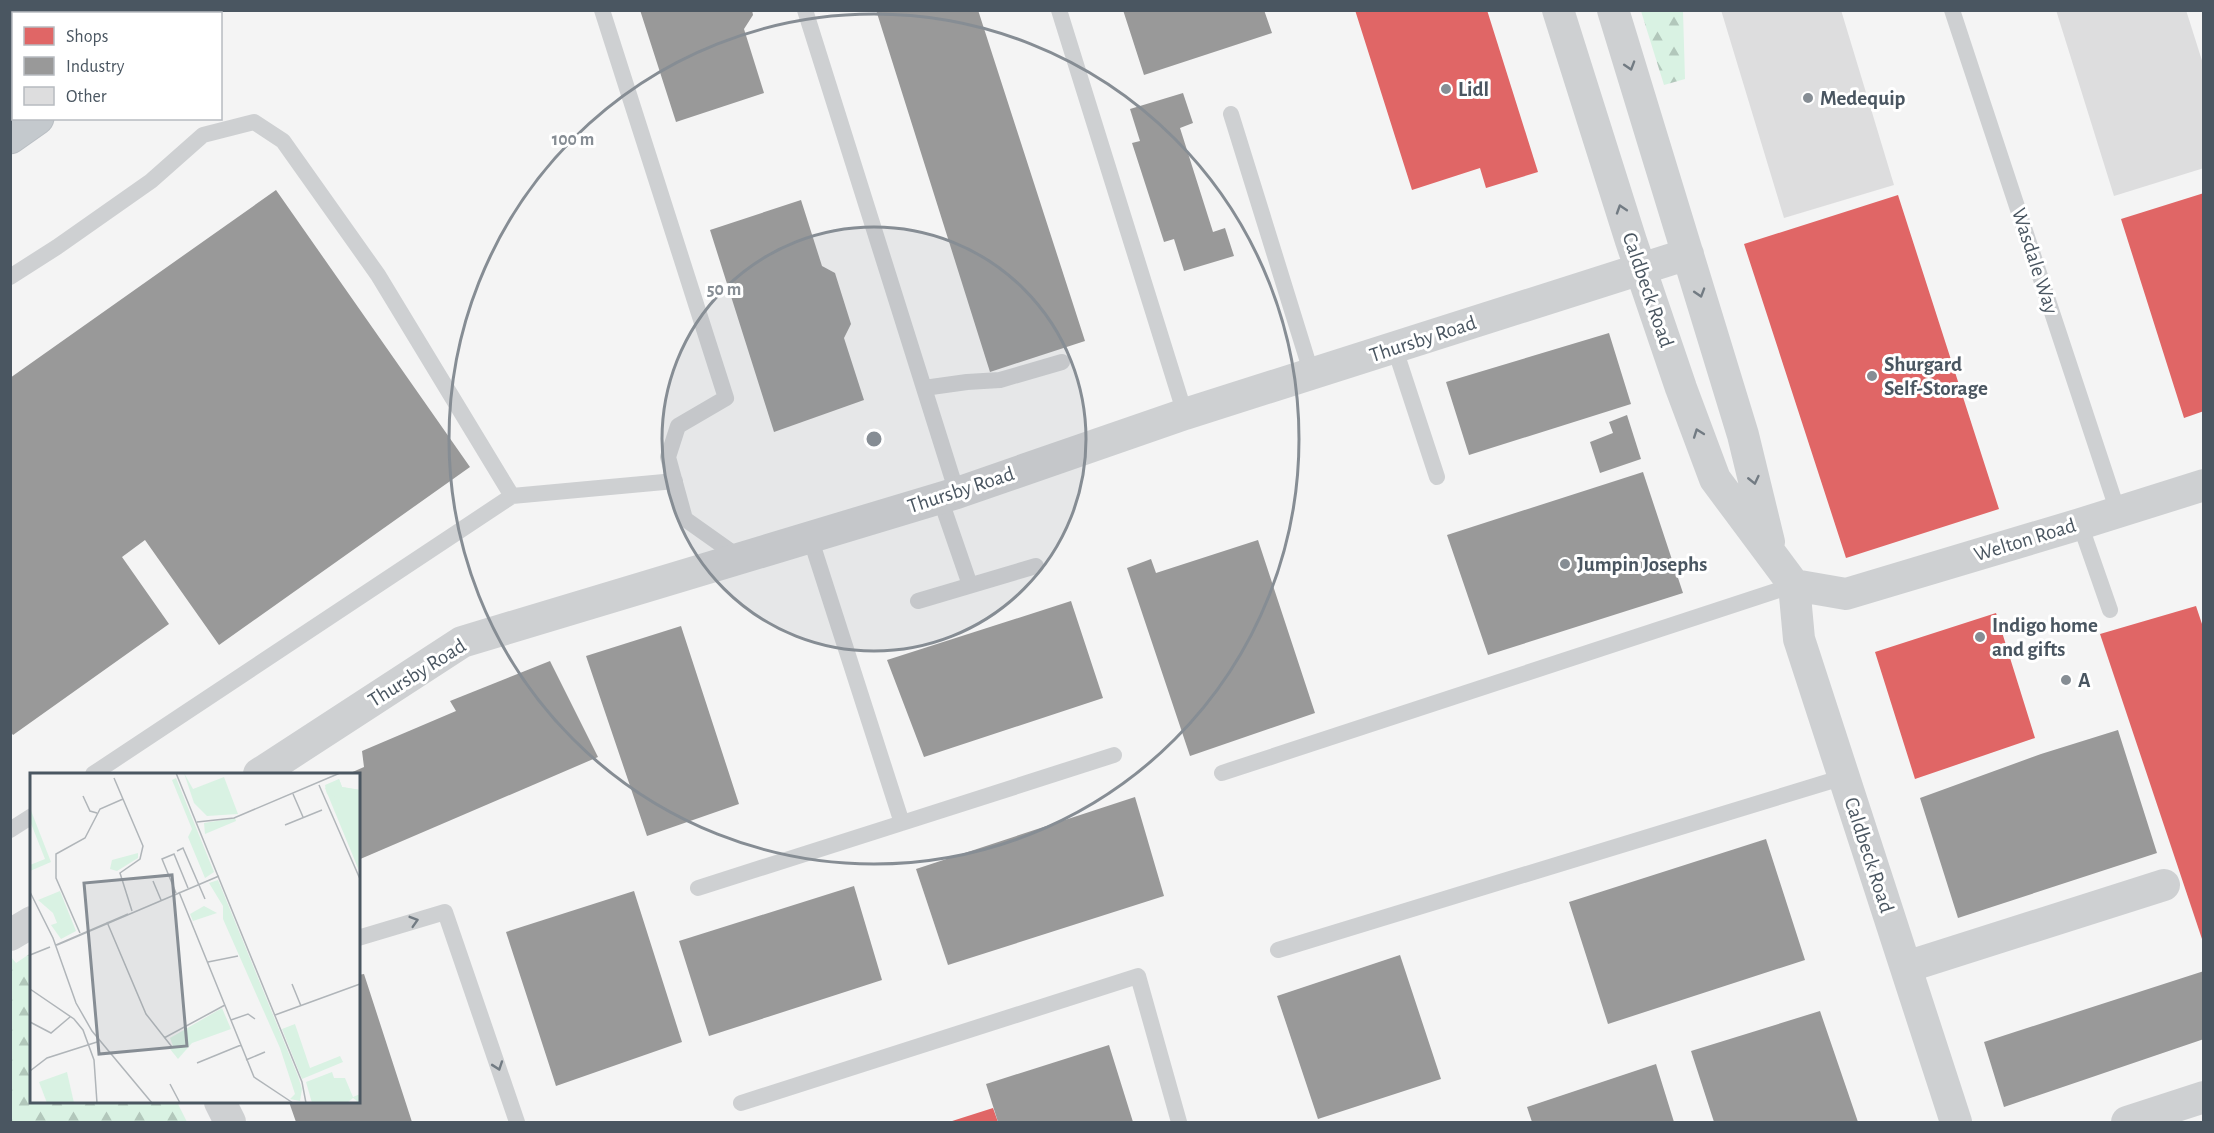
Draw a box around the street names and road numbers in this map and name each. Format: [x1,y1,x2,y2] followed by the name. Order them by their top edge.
[2008,205,2062,317] street label: Wasdale Way
[1619,230,1678,350] street label: Caldbeck Road
[1367,312,1479,366] street label: Thursby Road
[905,463,1017,517] street label: Thursby Road
[1972,515,2079,565] street label: Welton Road
[364,635,470,711] street label: Thursby Road
[1840,795,1898,915] street label: Caldbeck Road

